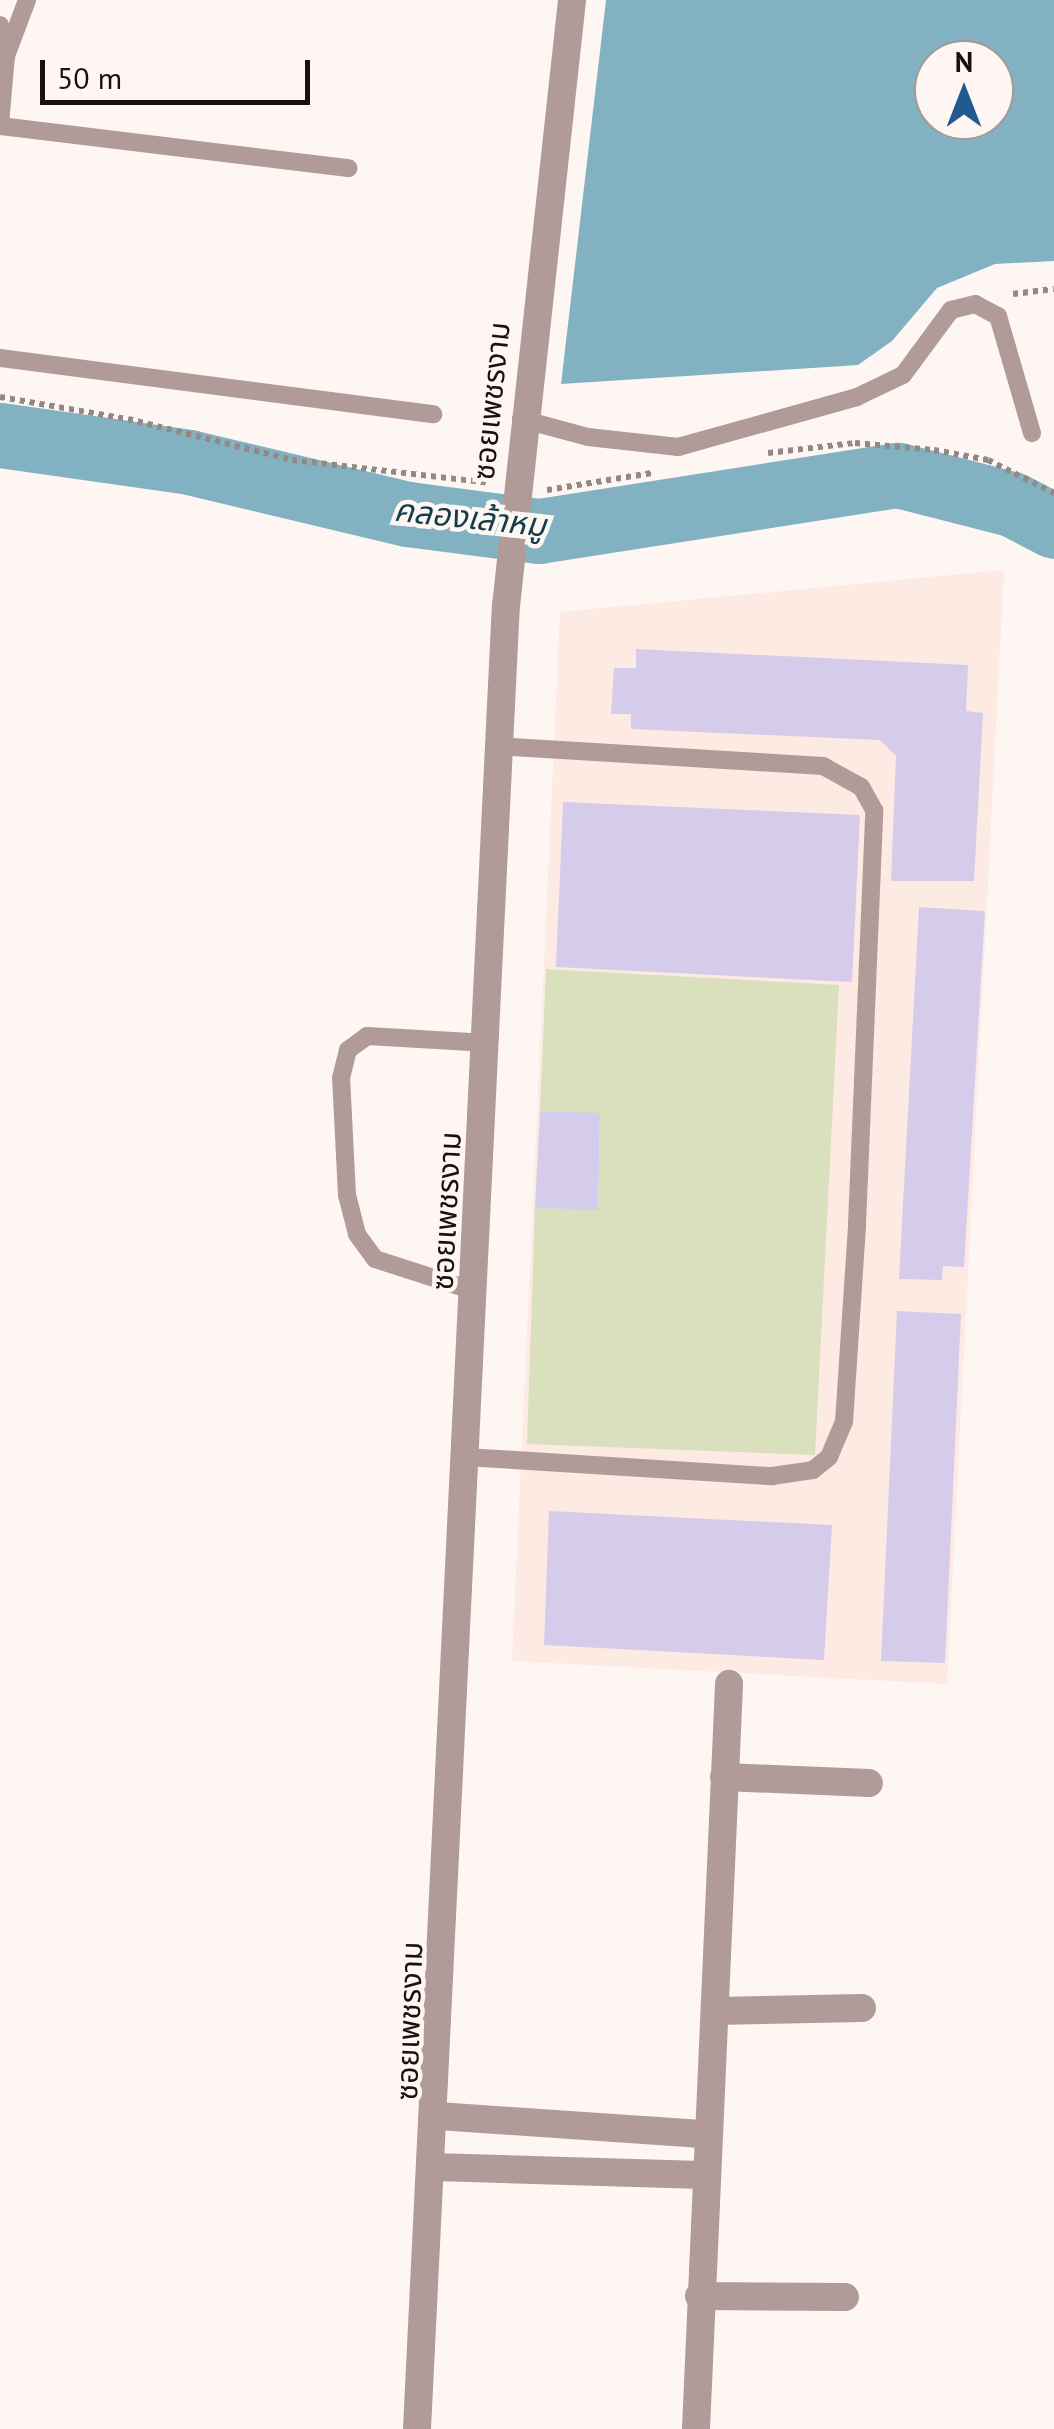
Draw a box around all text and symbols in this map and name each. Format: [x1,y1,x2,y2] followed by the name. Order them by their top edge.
[45,40,315,102] scale bar
[914,40,1014,140] north arrow
[955,43,973,80] text: N
[57,58,122,97] text: 50 m
[465,320,517,482] street label: ซอยเพชรงาม
[392,490,548,544] water label: คลองเล้าหมู
[424,1131,468,1291] street label: ซอยเพชรงาม
[388,1941,430,2101] street label: ซอยเพชรงาม

